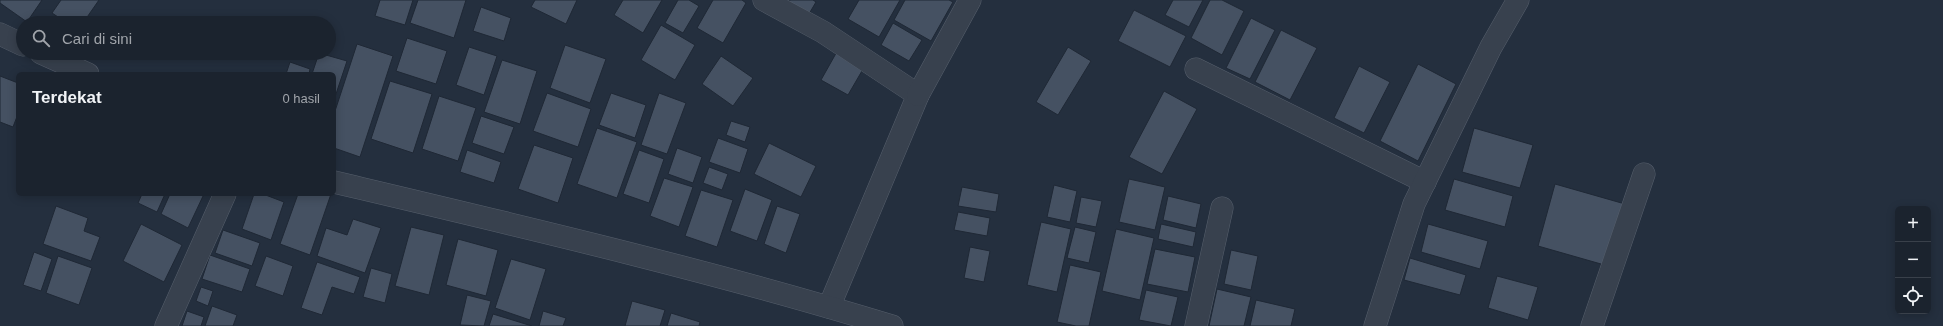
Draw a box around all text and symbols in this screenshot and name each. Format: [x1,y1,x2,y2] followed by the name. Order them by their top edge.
[16,16,336,60] search box
[30,27,52,49] icon: search
[62,30,132,47] text: Cari di sini
[32,88,102,107] text: Terdekat
[282,91,320,106] text: 0 hasil
[1895,206,1931,314] map controls
[1895,206,1931,242] button: +
[1895,242,1931,278] button: −
[1895,278,1931,314] button: locate

